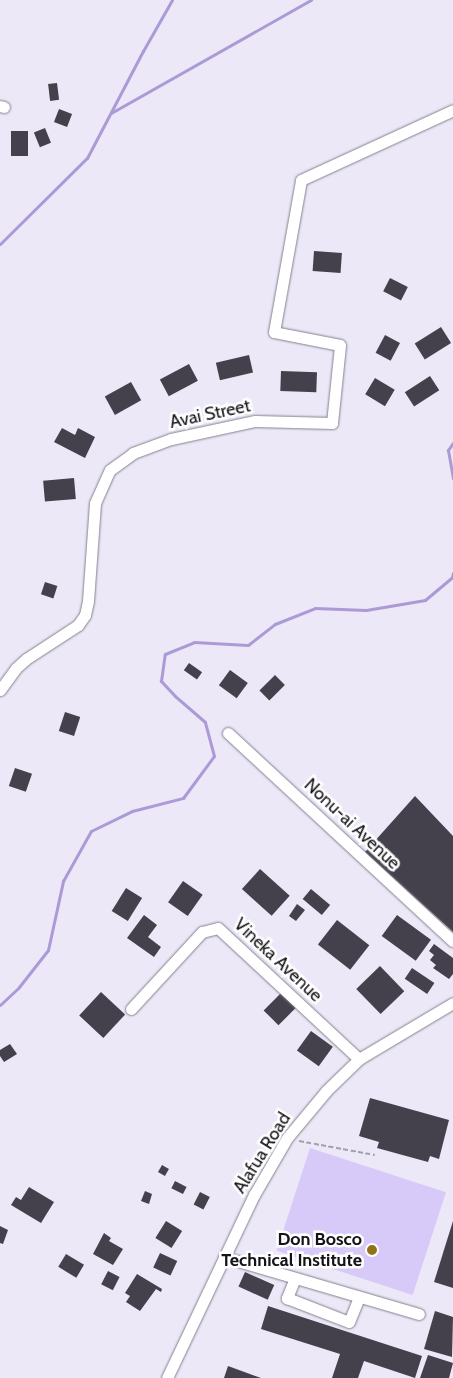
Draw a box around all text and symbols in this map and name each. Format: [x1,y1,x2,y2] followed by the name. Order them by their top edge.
[168,395,252,433] street label: Avai Street
[300,774,404,874] street label: Nonu-ai Avenue
[229,914,327,1006] street label: Vineka Avenue
[229,1109,295,1197] street label: Alafua Road
[221,1229,362,1272] place label: Don Bosco Technical Institute
[366,1244,378,1256] marker: Don Bosco Technical Institute

